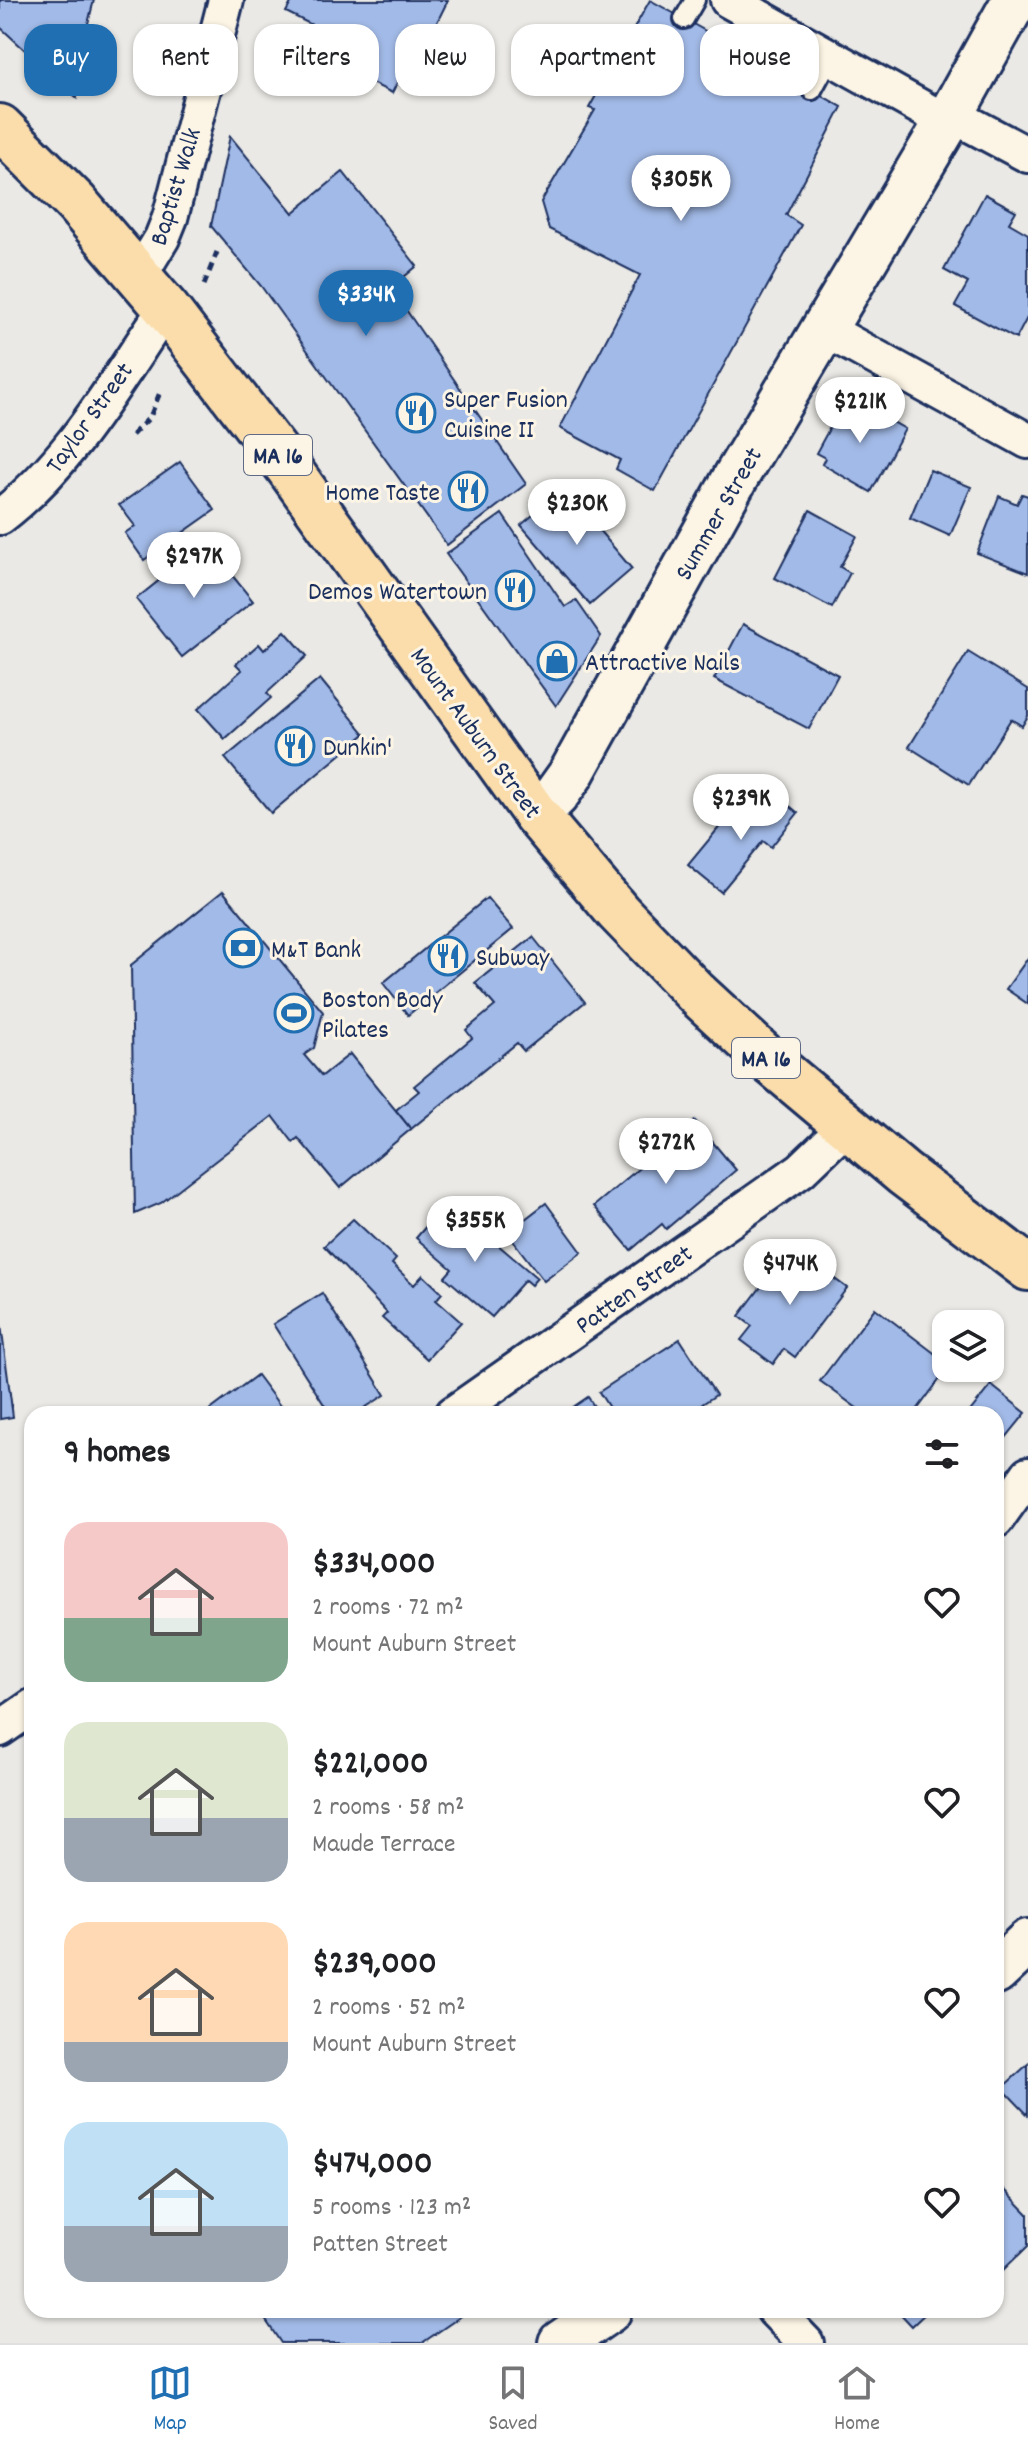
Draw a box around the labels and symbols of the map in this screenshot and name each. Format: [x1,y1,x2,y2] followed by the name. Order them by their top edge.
[142,124,213,250] street label: Baptist Walk
[625,155,737,223] pin: $305K
[310,270,422,338] pin: $334K
[38,355,144,482] street label: Taylor Street
[804,377,916,445] pin: $221K
[444,383,568,450] place label: Super Fusion Cuisine II
[395,392,437,434] restaurant icon: Super Fusion Cuisine II
[244,435,312,475] road number: MA 16
[667,441,773,588] street label: Summer Street
[447,470,489,512] restaurant icon: Home Taste
[325,476,440,513] place label: Home Taste
[521,479,633,547] pin: $230K
[138,532,250,600] pin: $297K
[494,569,536,611] restaurant icon: Demos Watertown
[308,575,487,612] place label: Demos Watertown
[536,640,578,682] shop icon: Attractive Nails
[399,641,549,828] street label: Mount Auburn Street
[585,646,740,683] place label: Attractive Nails
[274,725,316,767] restaurant icon: Dunkin'
[323,731,392,768] place label: Dunkin'
[685,774,797,842] pin: $239K
[222,927,264,969] bank icon: M&T Bank
[271,933,361,970] place label: M&T Bank
[427,935,469,977] restaurant icon: Subway
[476,941,550,978] place label: Subway
[322,983,443,1050] place label: Boston Body Pilates
[273,992,315,1034] sports icon: Boston Body Pilates
[732,1038,800,1078] road number: MA 16
[610,1118,722,1186] pin: $272K
[419,1196,531,1264] pin: $355K
[569,1237,702,1345] street label: Patten Street
[734,1239,846,1307] pin: $474K

